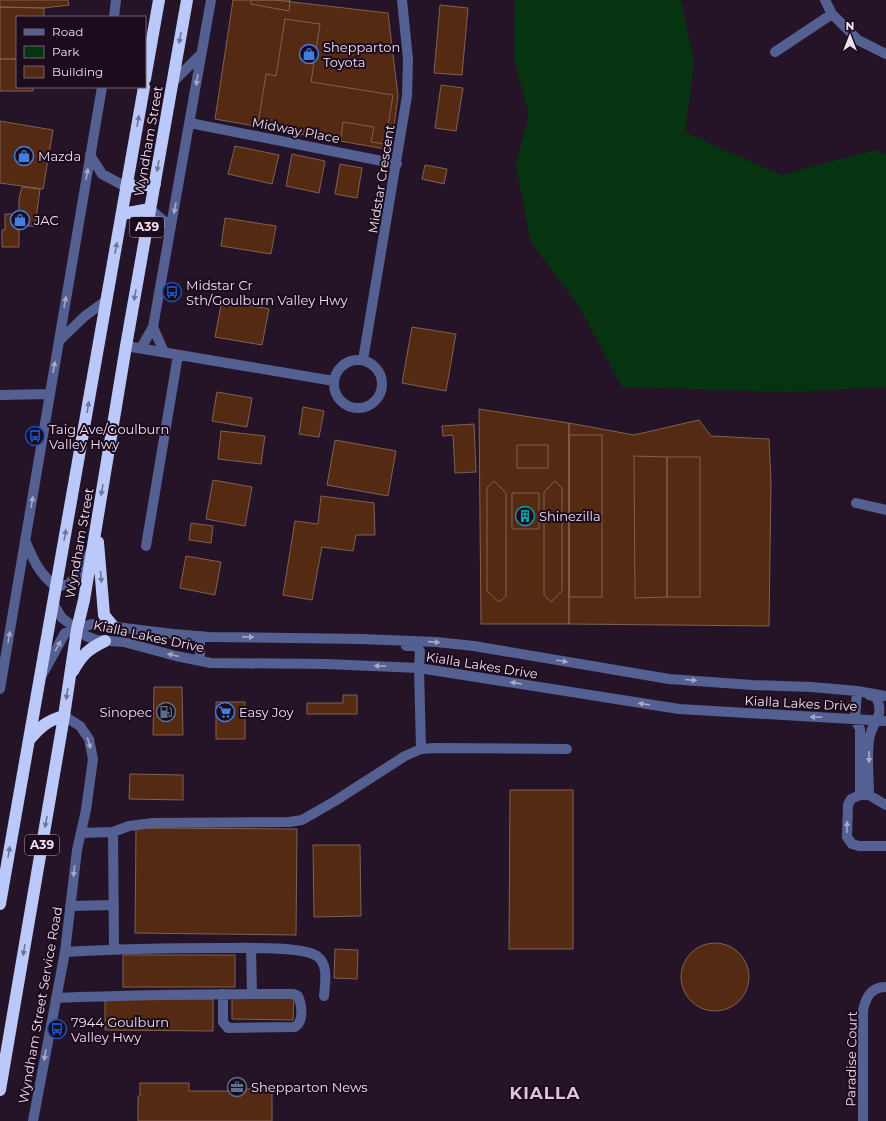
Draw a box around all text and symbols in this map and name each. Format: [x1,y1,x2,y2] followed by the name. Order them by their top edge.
[16,16,146,88] legend
[830,16,870,56] north arrow
[846,19,854,33] text: N
[52,24,83,39] text: Road
[177,32,183,45] one-way arrow
[323,39,400,70] place label: Shepparton Toyota
[298,43,320,65] shop icon: Shepparton Toyota
[52,44,80,59] text: Park
[52,64,103,79] text: Building
[194,74,200,86] one-way arrow
[130,84,166,198] street label: Wyndham Street
[251,114,342,146] street label: Midway Place
[135,115,141,127] one-way arrow
[364,123,398,235] street label: Midstar Crescent
[13,145,35,167] shop icon: Mazda
[38,148,81,164] place label: Mazda
[155,160,161,173] one-way arrow
[84,168,90,180] one-way arrow
[171,202,177,214] one-way arrow
[9,209,31,231] shop icon: JAC
[33,212,59,228] place label: JAC
[130,217,164,237] road number: A39
[113,242,119,254] one-way arrow
[186,277,349,308] place label: Midstar Cr Sth/Goulburn Valley Hwy
[161,281,183,303] bus stop icon: Midstar Cr Sth/Goulburn Valley Hwy
[132,288,138,301] one-way arrow
[63,296,69,308] one-way arrow
[52,361,58,373] one-way arrow
[85,401,91,413] one-way arrow
[49,421,169,452] place label: Taig Ave/Goulburn Valley Hwy
[24,425,46,447] bus stop icon: Taig Ave/Goulburn Valley Hwy
[99,484,105,496] one-way arrow
[61,486,97,600] street label: Wyndham Street
[29,496,35,508] one-way arrow
[514,505,536,527] building icon: Shinezilla
[539,508,601,524] place label: Shinezilla
[63,529,69,541] one-way arrow
[98,571,104,583] one-way arrow
[92,616,206,656] street label: Kialla Lakes Drive
[6,630,12,643] one-way arrow
[242,634,255,640] one-way arrow
[428,638,440,645] one-way arrow
[55,640,62,652] one-way arrow
[425,648,539,682] street label: Kialla Lakes Drive
[167,652,179,658] one-way arrow
[556,658,568,664] one-way arrow
[373,663,386,669] one-way arrow
[685,677,697,684] one-way arrow
[510,680,522,686] one-way arrow
[64,688,70,700] one-way arrow
[744,692,858,714] street label: Kialla Lakes Drive
[155,701,177,723] fuel station icon: Sinopec
[214,701,236,723] supermarket icon: Easy Joy
[638,701,650,707] one-way arrow
[100,704,152,720] place label: Sinopec
[239,704,295,720] place label: Easy Joy
[809,714,822,720] one-way arrow
[86,738,92,750] one-way arrow
[865,751,872,763] one-way arrow
[42,816,48,828] one-way arrow
[844,821,851,833] one-way arrow
[25,835,59,855] road number: A39
[7,846,13,858] one-way arrow
[71,865,77,877] one-way arrow
[15,905,65,1105] street label: Wyndham Street Service Road
[20,944,26,956] one-way arrow
[842,1011,860,1107] street label: Paradise Court
[71,1014,169,1045] place label: 7944 Goulburn Valley Hwy
[46,1018,68,1040] bus stop icon: 7944 Goulburn Valley Hwy
[42,1049,48,1061] one-way arrow
[226,1076,248,1098] office icon: Shepparton News
[251,1079,368,1095] place label: Shepparton News
[510,1083,580,1103] district label: KIALLA

